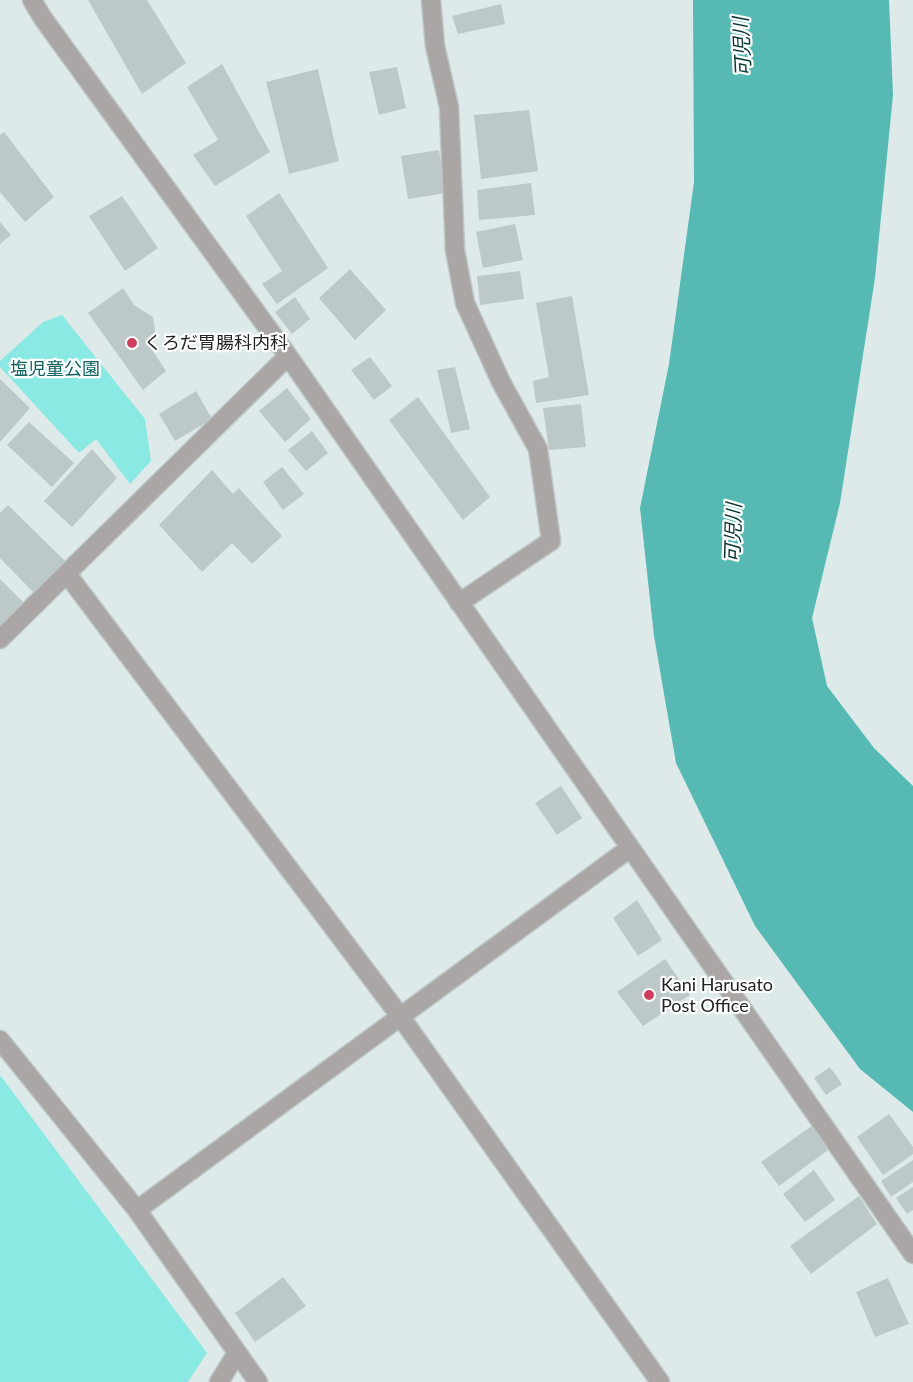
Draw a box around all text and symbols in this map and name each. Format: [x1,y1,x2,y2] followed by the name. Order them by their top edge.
[727,14,755,78] water label: 可児川
[144,331,288,353] place label: くろだ胃腸科内科
[125,336,139,350] marker: くろだ胃腸科内科
[10,357,100,379] park label: 塩児童公園
[719,501,745,563] water label: 可児川
[661,973,773,1016] place label: Kani Harusato Post Office
[642,988,656,1002] marker: Kani Harusato Post Office

